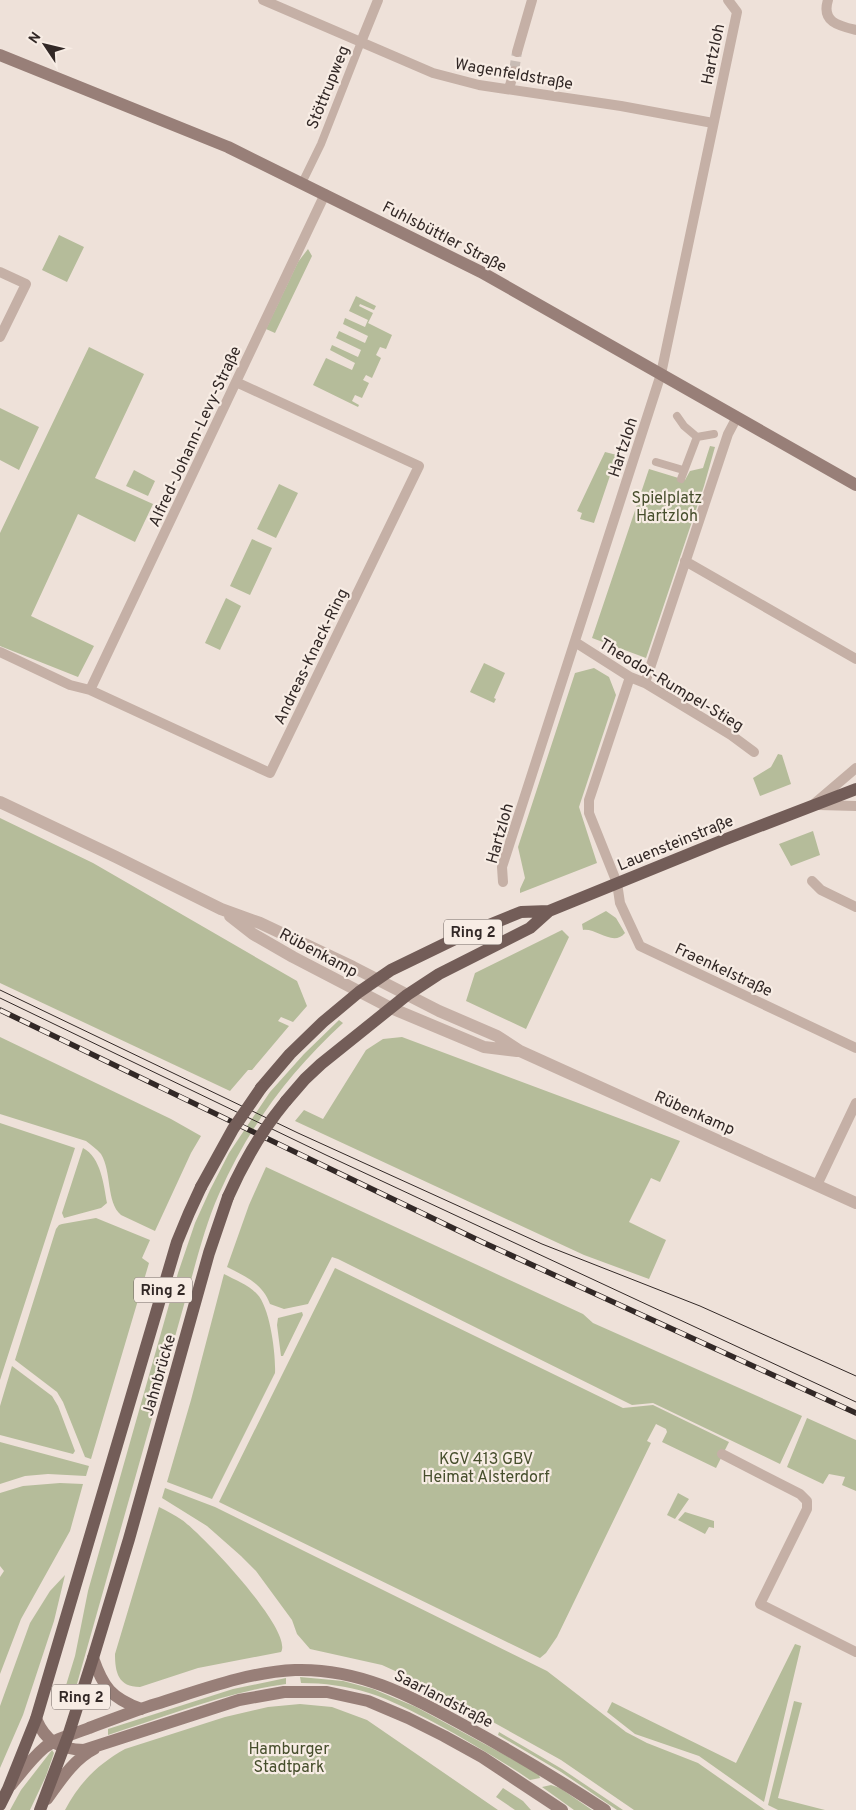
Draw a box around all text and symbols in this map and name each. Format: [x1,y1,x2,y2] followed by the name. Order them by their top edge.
[20,20,70,70] north arrow
[698,22,730,87] street label: Hartzloh
[26,29,45,47] text: N
[303,43,355,133] street label: Stöttrupweg
[453,55,574,95] street label: Wagenfeldstraße
[378,198,510,278] street label: Fuhlsbüttler Straße
[145,343,247,530] street label: Alfred-Johann-Levy-Straße
[605,415,643,480] street label: Hartzloh
[632,489,702,527] park label: Spielplatz Hartzloh
[270,585,353,728] street label: Andreas-Knack-Ring
[595,635,747,737] street label: Theodor-Rumpel-Stieg
[483,801,519,866] street label: Hartzloh
[615,811,737,876] street label: Lauensteinstraße
[444,920,502,944] road number: Ring 2
[275,925,361,983] street label: Rübenkamp
[671,939,775,1002] street label: Fraenkelstraße
[651,1087,738,1140] street label: Rübenkamp
[134,1278,192,1302] road number: Ring 2
[139,1332,181,1419] street label: Jahnbrücke
[422,1450,550,1488] park label: KGV 413 GBV Heimat Alsterdorf
[390,1666,496,1733] street label: Saarlandstraße
[52,1684,110,1710] road number: Ring 2
[249,1740,329,1778] park label: Hamburger Stadtpark

